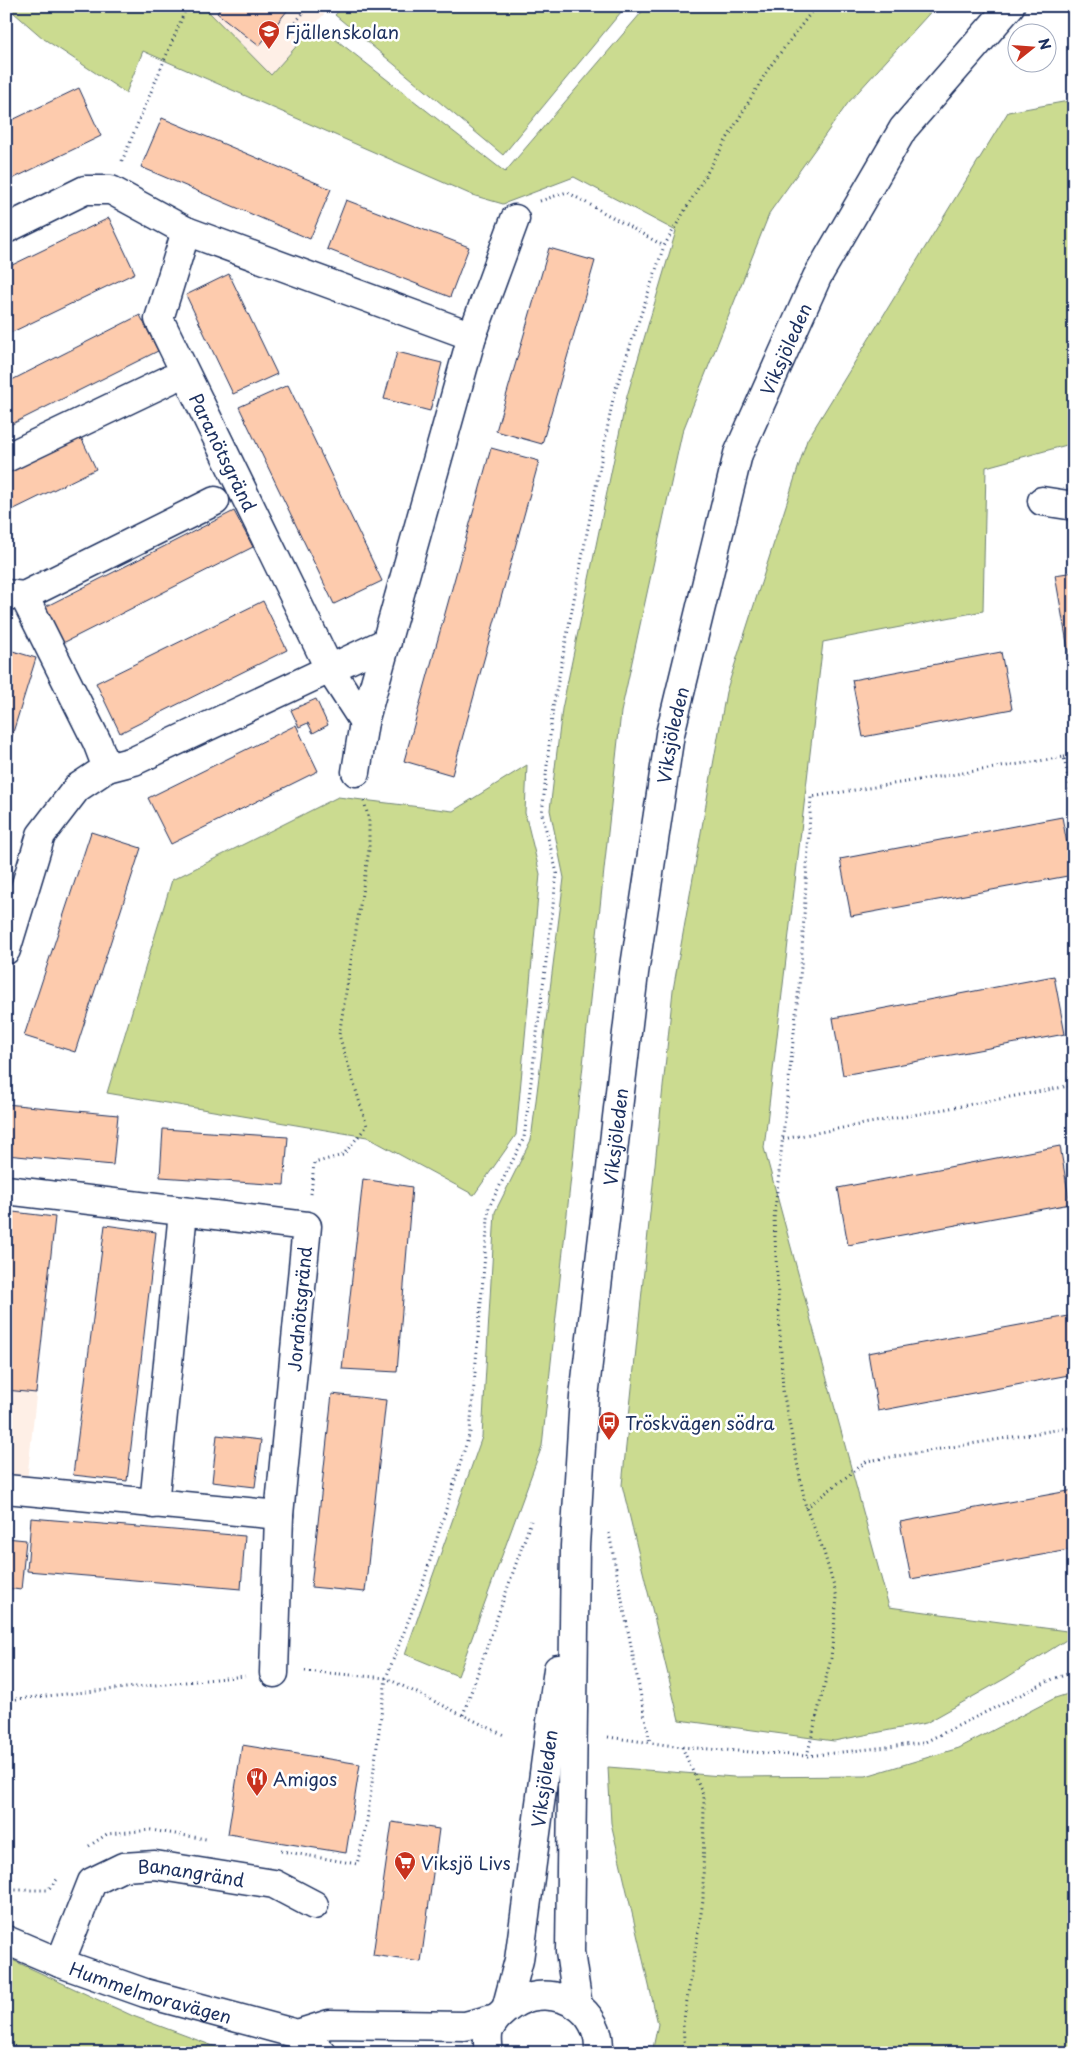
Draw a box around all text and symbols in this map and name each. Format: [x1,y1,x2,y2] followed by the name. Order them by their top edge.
[285,18,399,45] place label: Fjällenskolan
[257,19,281,50] school or university icon: Fjällenskolan
[1008,22,1058,72] north arrow
[1033,36,1057,52] text: N
[753,298,817,399] street label: Viksjöleden
[184,388,264,516] street label: Paranötsgränd
[649,684,695,785] street label: Viksjöleden
[596,1086,634,1187] street label: Viksjöleden
[280,1245,318,1373] street label: Jordnötsgränd
[625,1409,775,1436] place label: Tröskvägen södra
[597,1410,621,1441] bus stop icon: Tröskvägen södra
[523,1728,563,1829] street label: Viksjöleden
[273,1765,337,1792] place label: Amigos
[245,1766,269,1797] restaurant icon: Amigos
[421,1849,511,1876] place label: Viksjö Livs
[393,1850,417,1881] supermarket icon: Viksjö Livs
[137,1851,246,1893] street label: Banangränd
[66,1954,235,2029] street label: Hummelmoravägen

